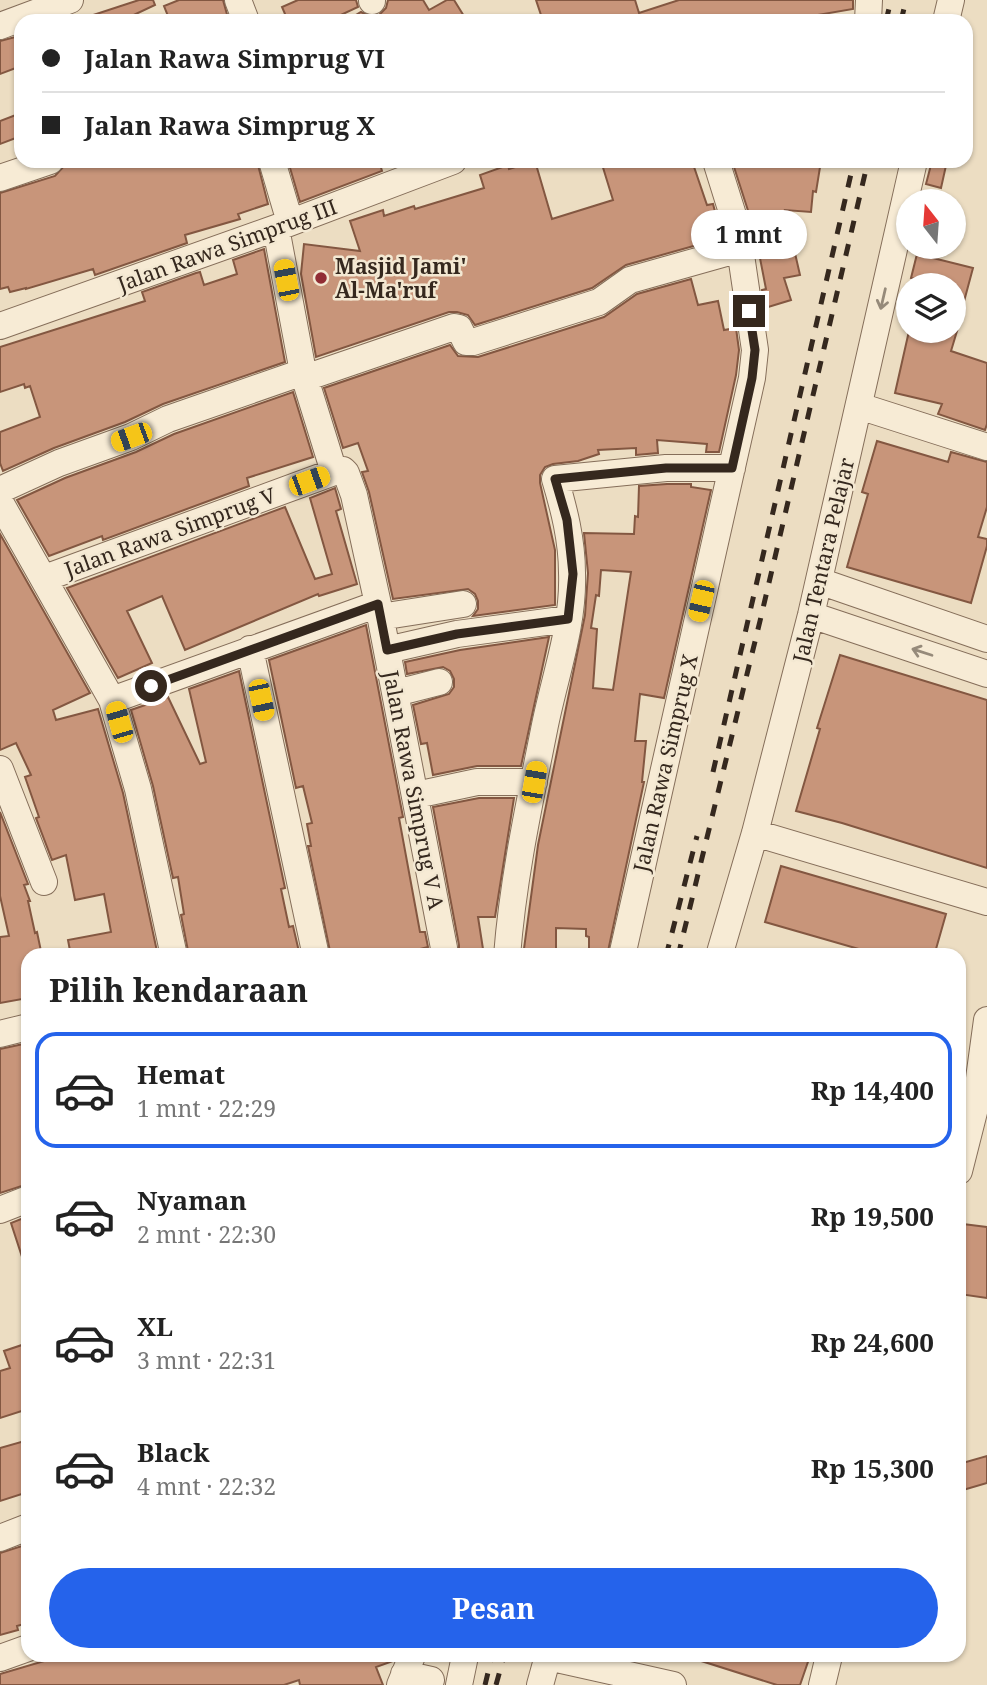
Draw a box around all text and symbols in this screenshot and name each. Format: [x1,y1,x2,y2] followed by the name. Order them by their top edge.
[84,40,385,76] text: Jalan Rawa Simprug VI
[84,107,375,143] text: Jalan Rawa Simprug X
[896,189,966,259] north arrow
[896,189,966,343] map controls
[112,192,341,298] street label: Jalan Rawa Simprug III
[691,210,807,258] callout: 1 mnt
[716,218,782,250] text: 1 mnt
[335,252,467,304] place label: Masjid Jami' Al-Ma'ruf
[272,257,301,303] car
[313,270,329,286] marker: Masjid Jami' Al-Ma'ruf
[896,273,966,343] button: layers
[876,287,890,310] one-way arrow
[733,295,765,327] route end
[108,420,155,454] car
[786,455,860,666] street label: Jalan Tentara Pelajar
[286,464,333,498] car
[60,480,280,584] street label: Jalan Rawa Simprug V
[687,578,716,624] car
[912,645,934,657] one-way arrow
[626,651,704,875] street label: Jalan Rawa Simprug X
[377,667,451,912] street label: Jalan Rawa Simprug V A
[135,670,167,702] route start
[247,677,276,723] car
[104,699,135,745] car
[521,759,548,805] car
[49,968,308,1011] text: Pilih kendaraan
[137,1056,225,1092] text: Hemat
[53,1059,116,1122] icon: car
[811,1072,934,1108] text: Rp 14,400
[137,1092,276,1124] text: 1 mnt · 22:29
[137,1182,247,1218] text: Nyaman
[53,1185,116,1248] icon: car
[811,1198,934,1234] text: Rp 19,500
[137,1218,276,1250] text: 2 mnt · 22:30
[137,1308,173,1344] text: XL
[53,1311,116,1374] icon: car
[811,1324,934,1360] text: Rp 24,600
[137,1344,276,1376] text: 3 mnt · 22:31
[137,1434,210,1470] text: Black
[53,1437,116,1500] icon: car
[811,1450,934,1486] text: Rp 15,300
[137,1470,276,1502] text: 4 mnt · 22:32
[49,1568,938,1648] button: Pesan

